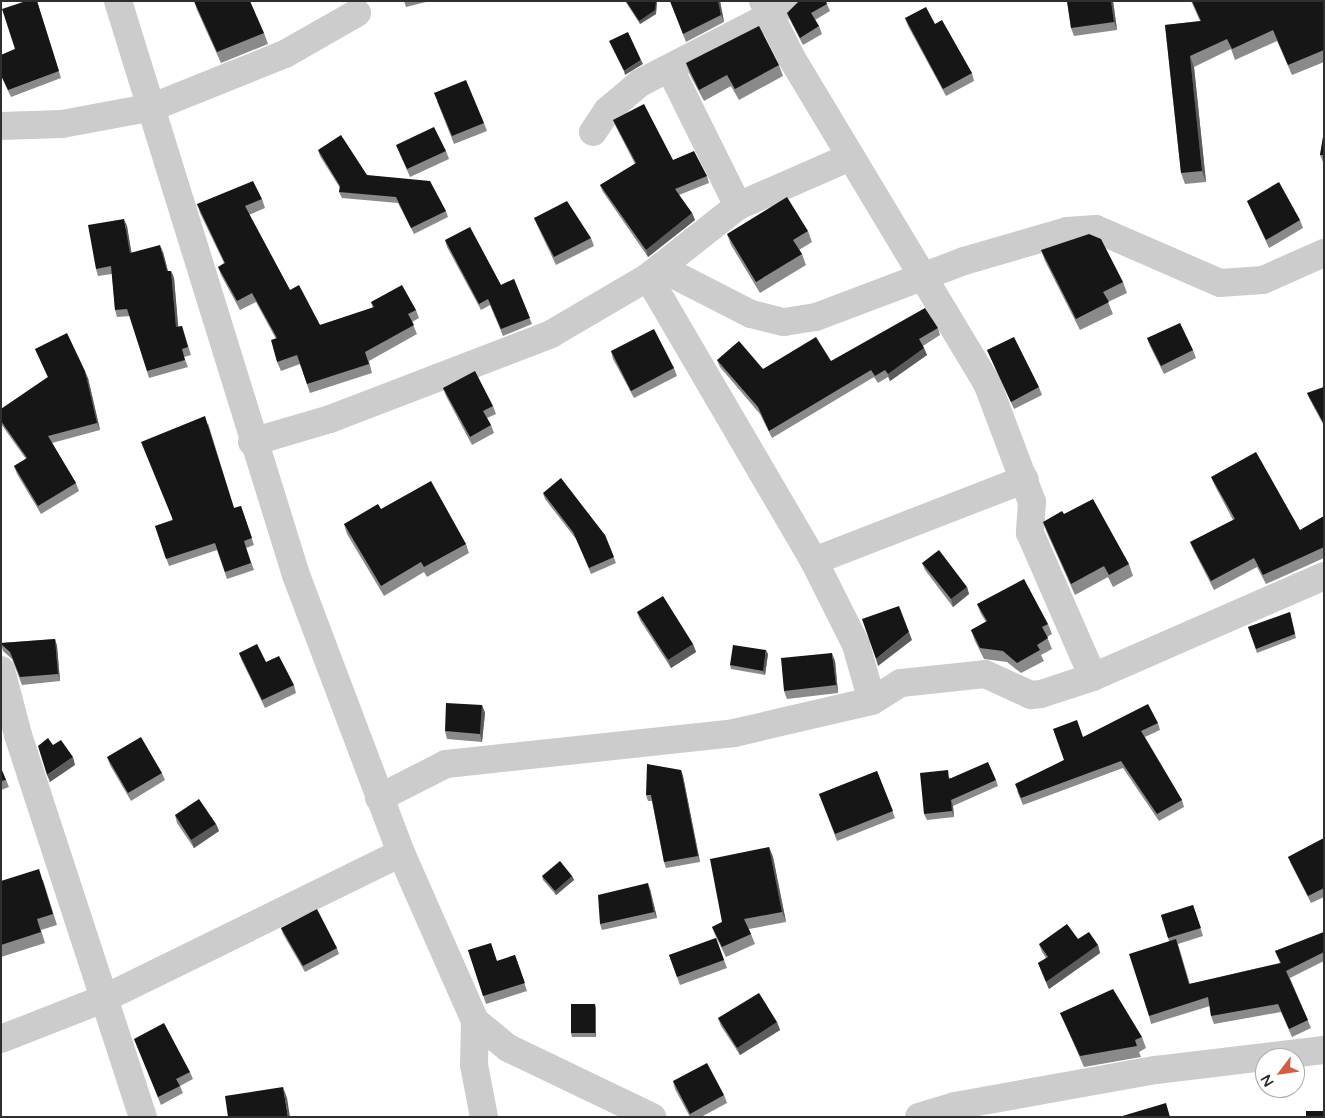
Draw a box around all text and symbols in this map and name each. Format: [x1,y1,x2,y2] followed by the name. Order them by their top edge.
[1255,1048,1305,1098] north arrow
[1257,1071,1278,1090] text: N

